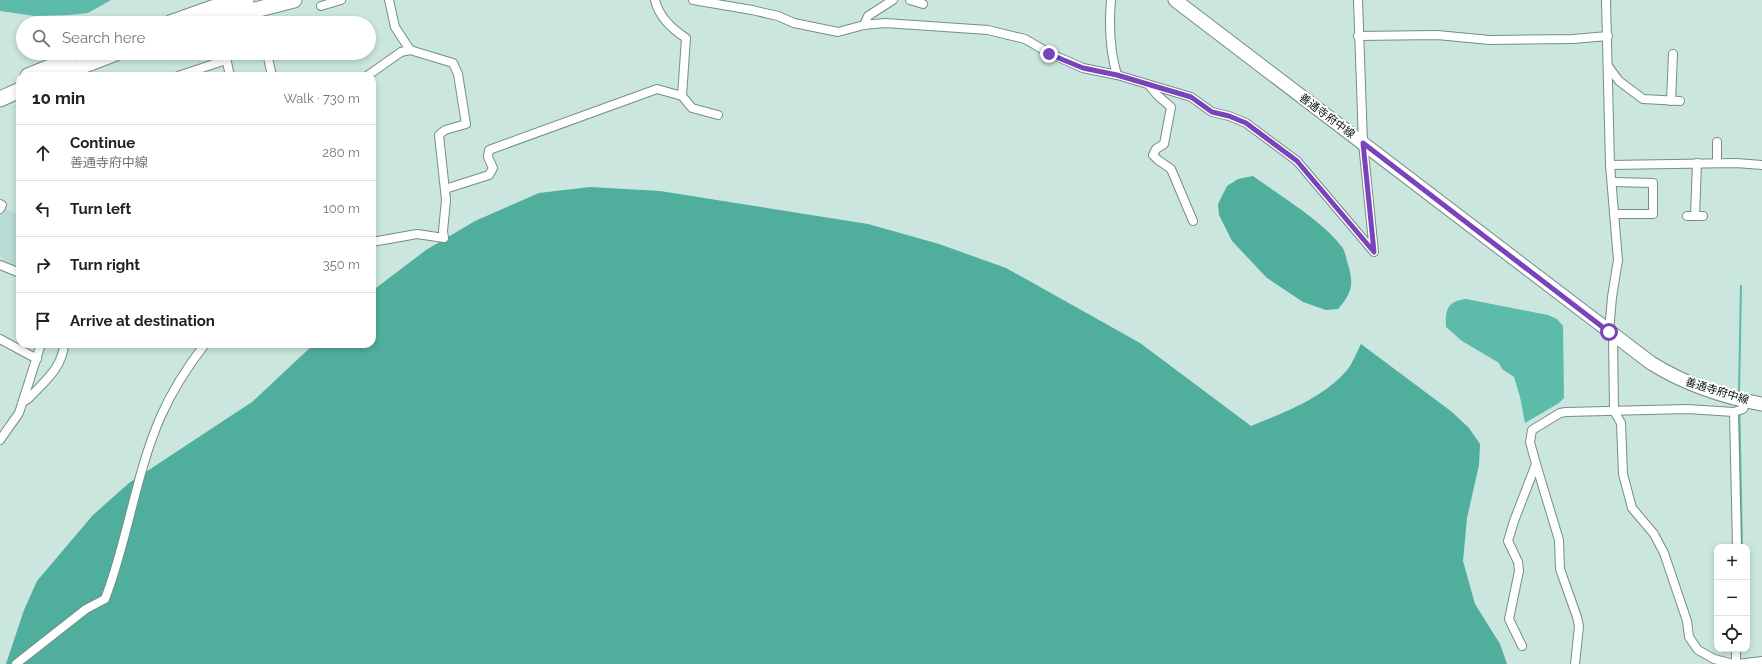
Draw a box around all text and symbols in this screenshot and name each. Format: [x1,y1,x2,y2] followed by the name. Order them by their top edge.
[16,16,376,60] search box
[30,27,52,49] icon: search
[62,29,145,47] text: Search here
[1040,45,1058,63] route end
[32,88,85,108] text: 10 min
[283,91,360,106] text: Walk · 730 m
[1297,91,1357,141] street label: 善通寺府中線
[70,134,135,152] text: Continue
[32,142,54,164] icon: ahead
[322,145,360,160] text: 280 m
[70,155,148,170] text: 善通寺府中線
[32,198,54,220] icon: left
[70,200,131,218] text: Turn left
[323,201,360,216] text: 100 m
[32,254,54,276] icon: right
[70,256,140,274] text: Turn right
[323,257,360,272] text: 350 m
[32,310,54,332] icon: arrive
[70,312,215,330] text: Arrive at destination
[1600,323,1618,341] route start
[1684,375,1750,407] street label: 善通寺府中線
[1714,544,1750,652] map controls
[1714,544,1750,580] button: +
[1714,580,1750,616] button: −
[1714,616,1750,652] button: locate

